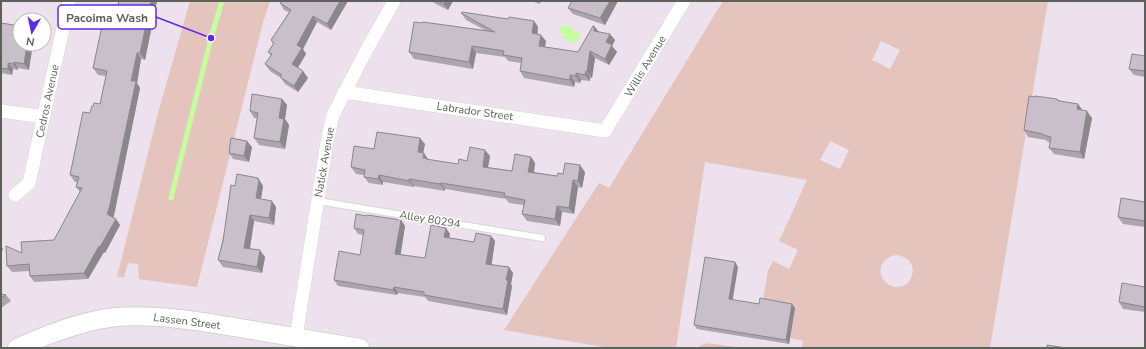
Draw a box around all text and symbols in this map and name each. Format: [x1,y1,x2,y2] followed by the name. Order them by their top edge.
[58,5,156,29] callout: Pacoima Wash
[66,10,148,26] text: Pacoima Wash
[12,12,52,52] north arrow
[25,33,36,49] text: N
[621,33,670,100] street label: Willis Avenue
[32,63,63,139] street label: Cedros Avenue
[436,99,514,124] street label: Labrador Street
[311,126,338,198] street label: Natick Avenue
[398,207,462,232] street label: Alley 80294
[153,310,221,333] street label: Lassen Street

